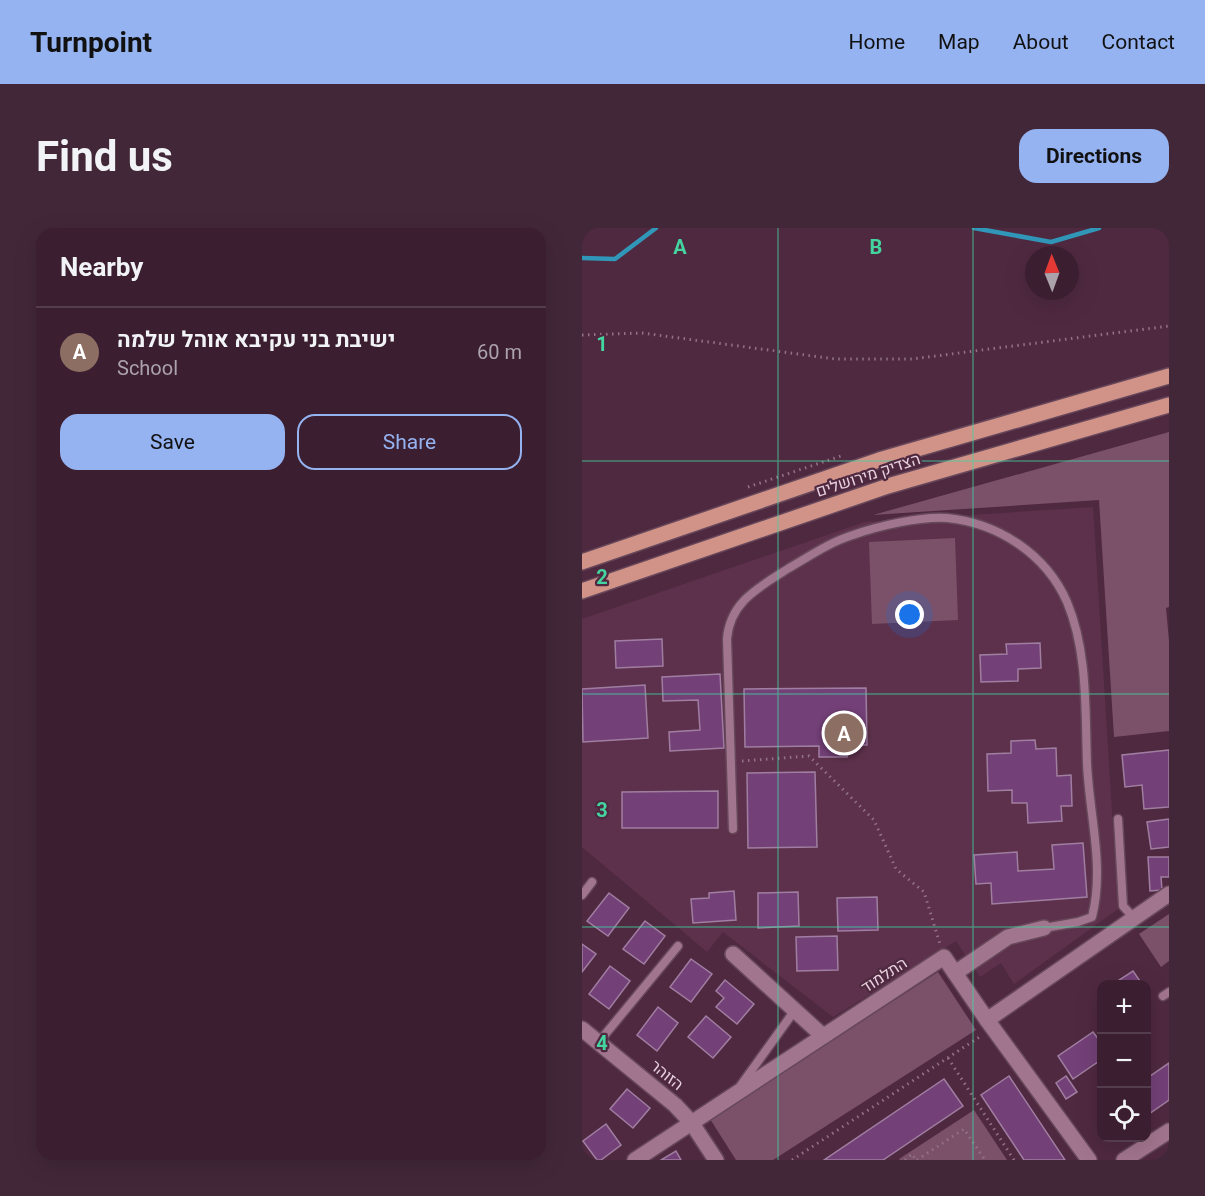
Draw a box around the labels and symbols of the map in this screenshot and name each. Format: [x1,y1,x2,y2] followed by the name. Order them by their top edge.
[673,235,687,259] text: A
[870,235,882,259] text: B
[1025,246,1079,300] north arrow
[596,332,608,356] text: 1
[813,449,923,501] street label: הצדיק מירושלים
[596,565,608,589] text: 2
[895,600,924,629] your location
[824,710,864,756] pin: A
[596,798,608,822] text: 3
[858,953,910,997] street label: התלמוד
[596,1031,608,1055] text: 4
[647,1056,687,1094] street label: הזוהר

